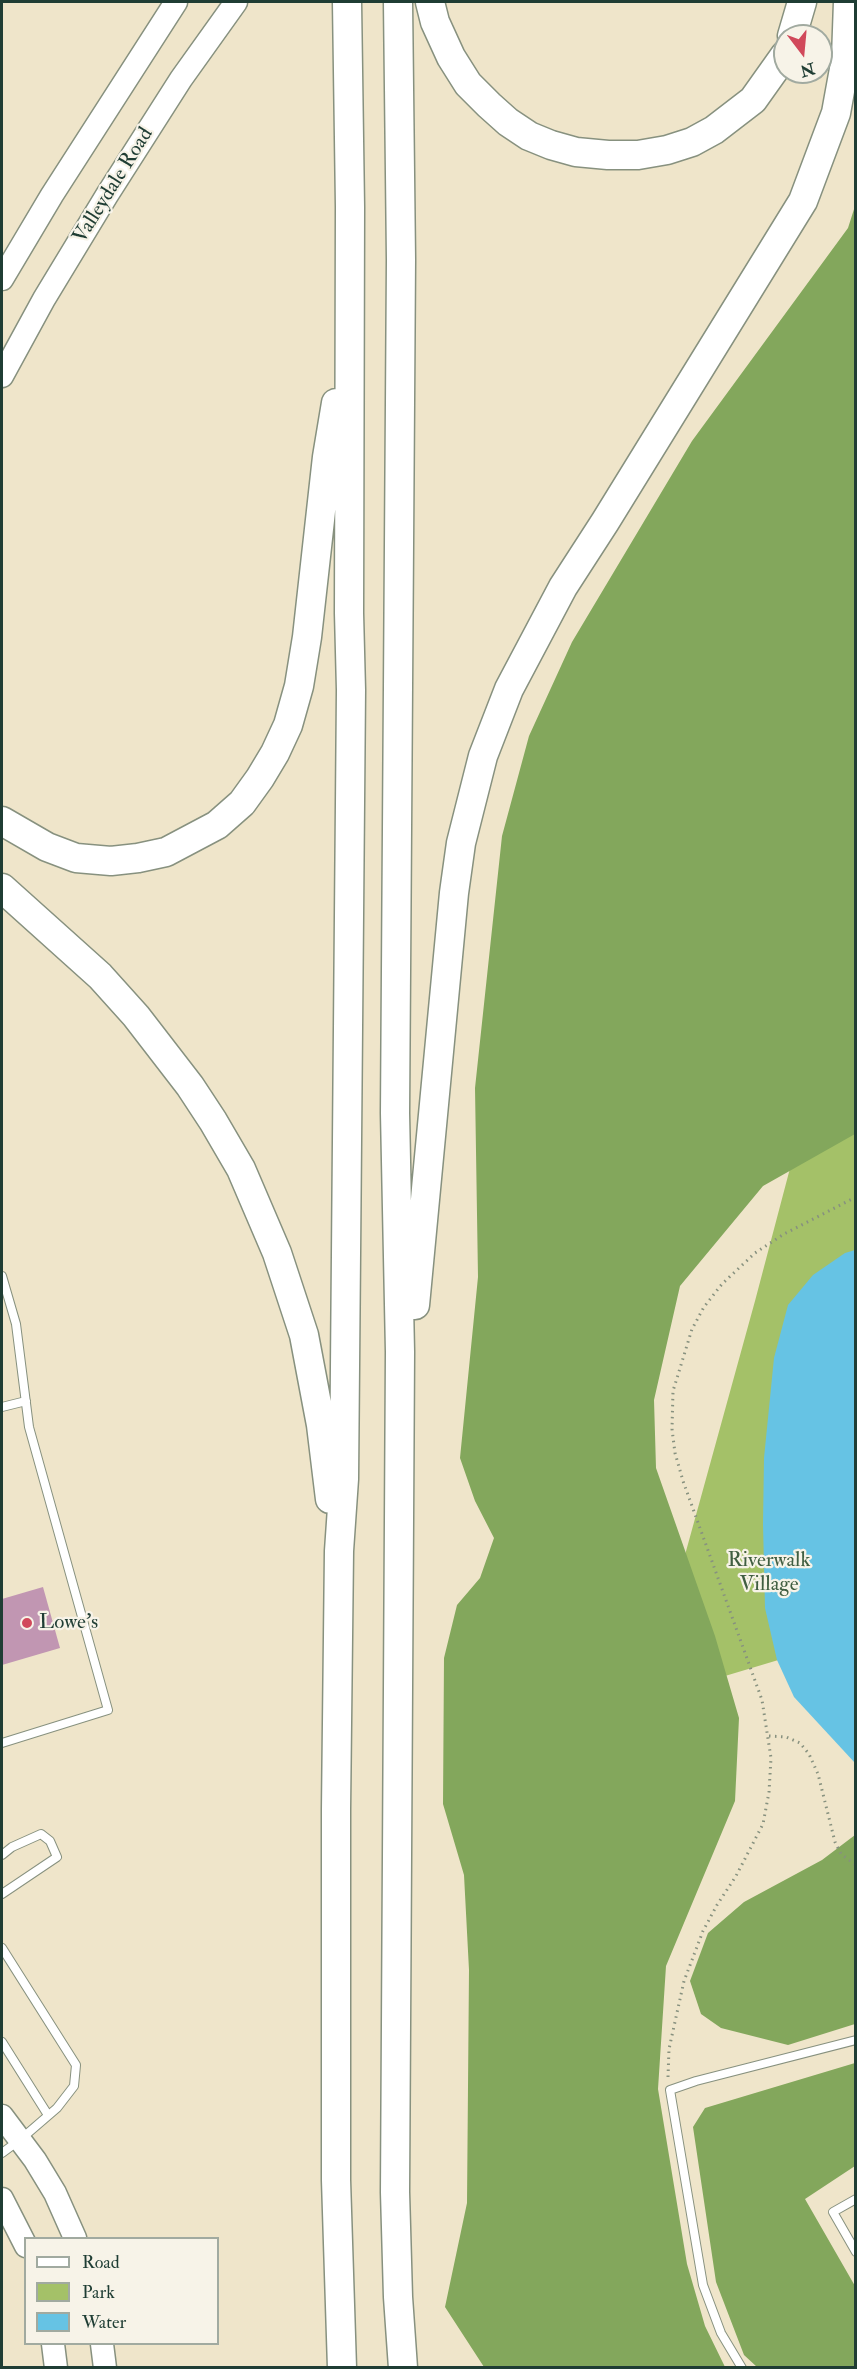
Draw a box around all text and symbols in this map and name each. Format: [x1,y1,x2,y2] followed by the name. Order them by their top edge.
[773,24,833,84] north arrow
[798,58,817,81] text: N
[68,124,160,248] street label: Valleydale Road
[728,1548,810,1598] park label: Riverwalk Village
[39,1610,98,1636] place label: Lowe's
[20,1616,34,1630] marker: Lowe's
[24,2237,219,2345] legend
[82,2251,120,2274] text: Road
[82,2281,115,2304] text: Park
[82,2311,126,2334] text: Water

